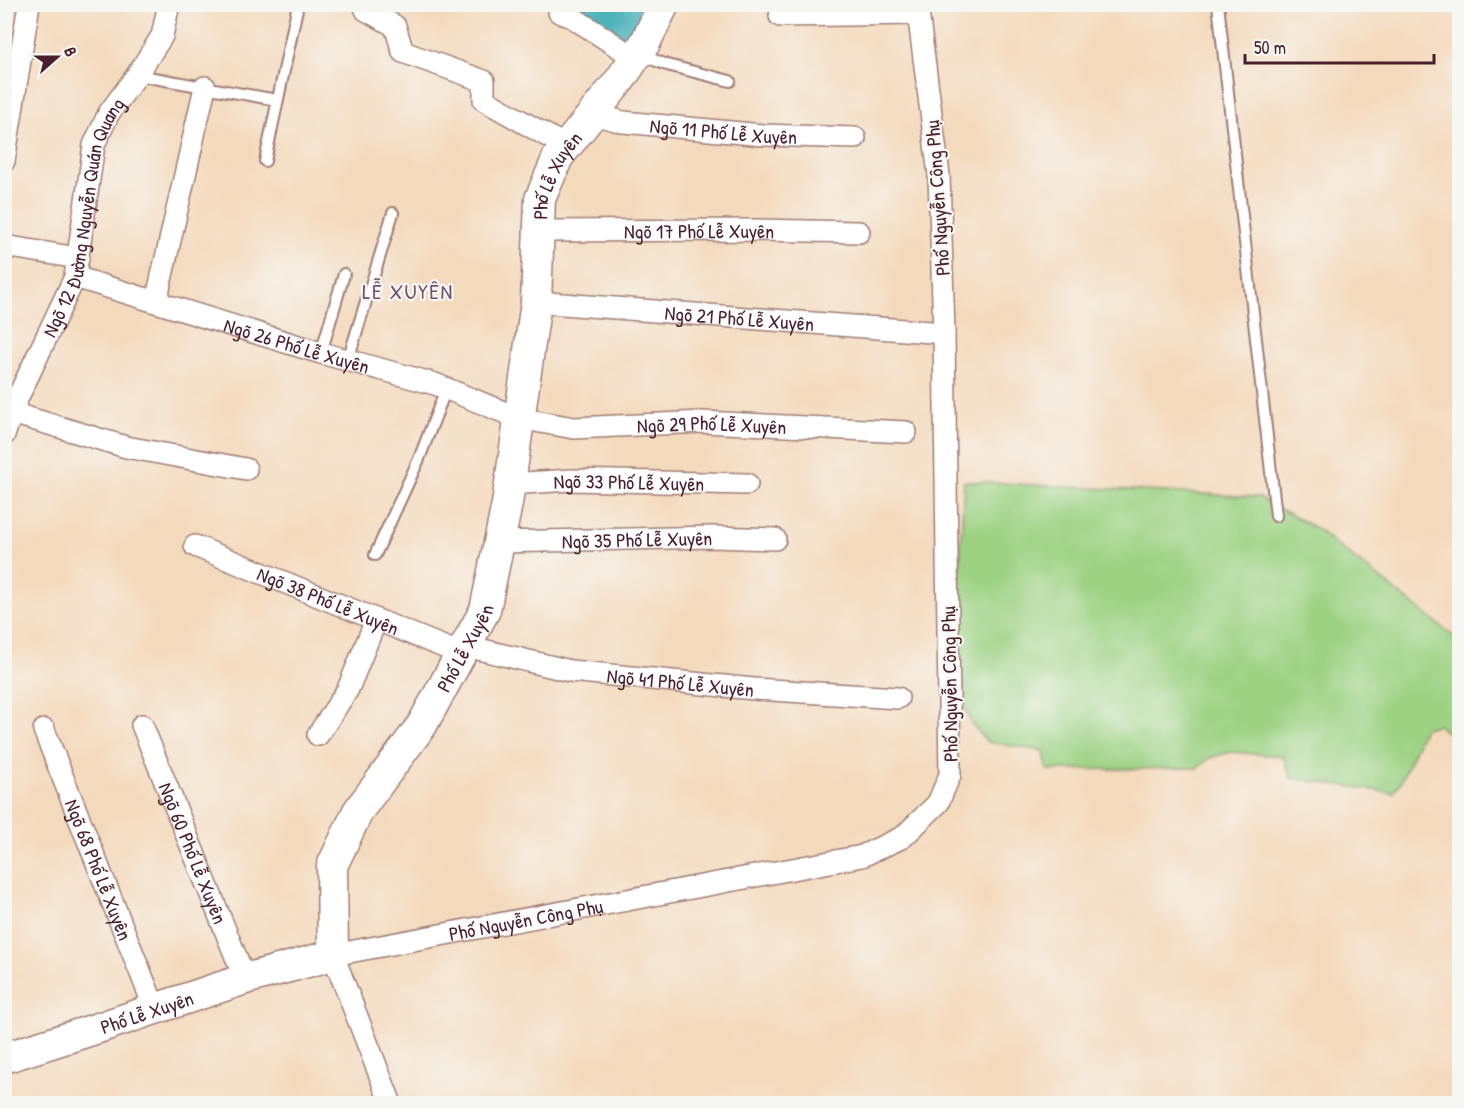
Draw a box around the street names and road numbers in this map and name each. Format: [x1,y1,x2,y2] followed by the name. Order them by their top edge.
[35,91,130,341] street label: Ngõ 12 Đường Nguyễn Quán Quang
[649,111,798,150] street label: Ngõ 11 Phố Lễ Xuyên
[918,119,956,277] street label: Phố Nguyễn Công Phụ
[526,125,587,220] street label: Phố Lễ Xuyên
[624,216,774,244] street label: Ngõ 17 Phố Lễ Xuyên
[664,298,815,337] street label: Ngõ 21 Phố Lễ Xuyên
[221,310,373,379] street label: Ngõ 26 Phố Lễ Xuyên
[636,408,787,440] street label: Ngõ 29 Phố Lễ Xuyên
[553,466,705,497] street label: Ngõ 33 Phố Lễ Xuyên
[561,524,713,554] street label: Ngõ 35 Phố Lễ Xuyên
[254,559,403,641] street label: Ngõ 38 Phố Lễ Xuyên
[429,602,499,696] street label: Phố Lễ Xuyên
[934,606,964,762] street label: Phố Nguyễn Công Phụ
[606,661,755,702] street label: Ngõ 41 Phố Lễ Xuyên
[153,778,235,927] street label: Ngõ 60 Phố Lễ Xuyên
[59,795,140,944] street label: Ngõ 68 Phố Lễ Xuyên
[447,891,605,947] street label: Phố Nguyễn Công Phụ
[97,984,197,1040] street label: Phố Lễ Xuyên

